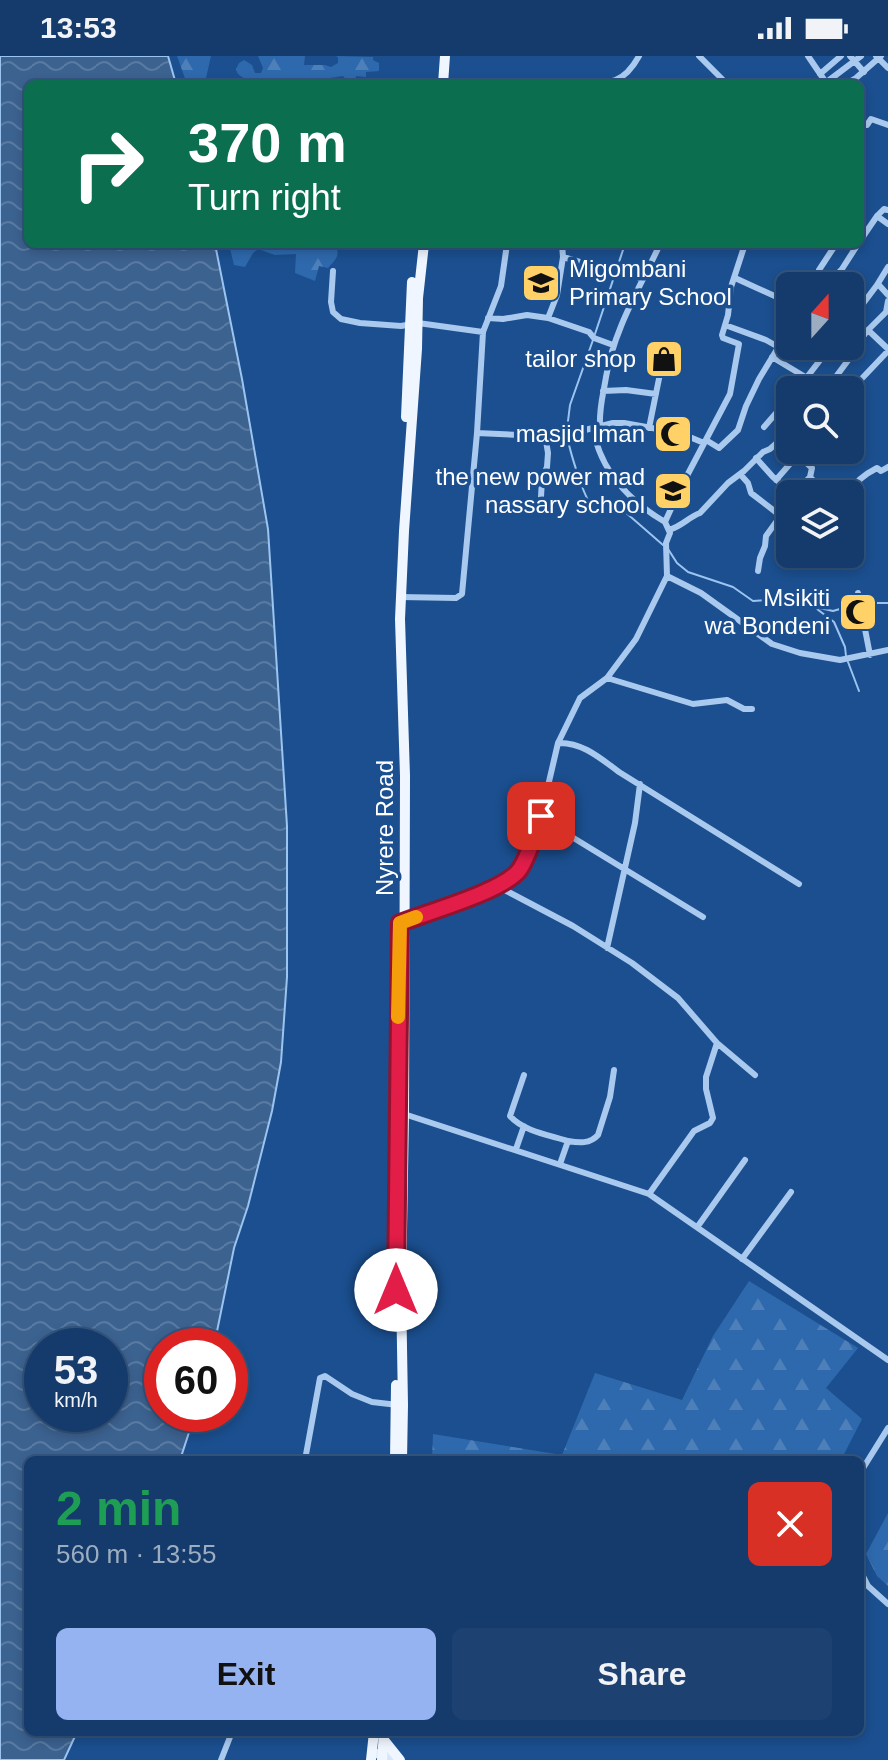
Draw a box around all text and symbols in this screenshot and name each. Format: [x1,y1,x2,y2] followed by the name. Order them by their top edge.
[40,11,117,44] text: 13:53
[188,111,347,174] text: 370 m
[56,112,160,216] icon: right
[188,177,341,218] text: Turn right
[569,255,732,310] place label: Migombani Primary School
[520,262,562,304] school or university icon: Migombani Primary School
[776,272,864,360] north arrow
[776,272,864,568] map controls
[643,338,685,380] shop icon: tailor shop
[525,345,636,372] place label: tailor shop
[776,376,864,464] button: search
[652,413,694,455] mosque icon: masjid Iman
[516,420,645,447] place label: masjid Iman
[436,463,645,518] place label: the new power mad nassary school
[652,470,694,512] school or university icon: the new power mad nassary school
[776,480,864,568] button: layers
[704,584,830,639] place label: Msikiti wa Bondeni
[837,591,879,633] mosque icon: Msikiti wa Bondeni
[371,760,398,896] street label: Nyrere Road
[507,782,575,850] pin
[519,794,563,838] icon: arrive
[354,1248,438,1332] position arrow
[144,1328,248,1432] speed limit sign: 60
[54,1348,98,1392] text: 53
[54,1389,98,1411] text: km/h
[56,1482,181,1535] text: 2 min
[748,1482,832,1566] button: close
[56,1539,216,1569] text: 560 m · 13:55
[56,1628,436,1720] button: Exit
[452,1628,832,1720] button: Share

